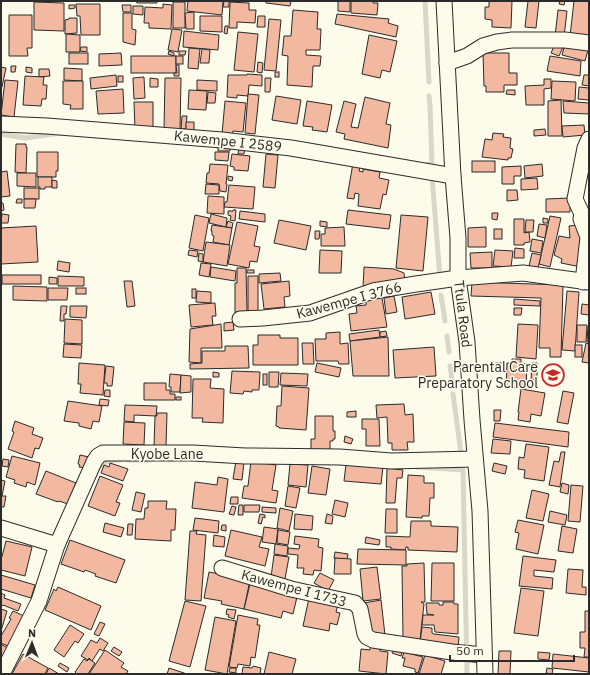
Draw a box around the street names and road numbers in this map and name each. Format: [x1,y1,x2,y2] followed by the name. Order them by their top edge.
[173,126,283,156] street label: Kawempe I 2589
[294,277,404,323] street label: Kawempe I 3766
[450,279,476,349] street label: Ttula Road
[131,445,204,463] street label: Kyobe Lane
[239,565,349,611] street label: Kawempe I 1733

